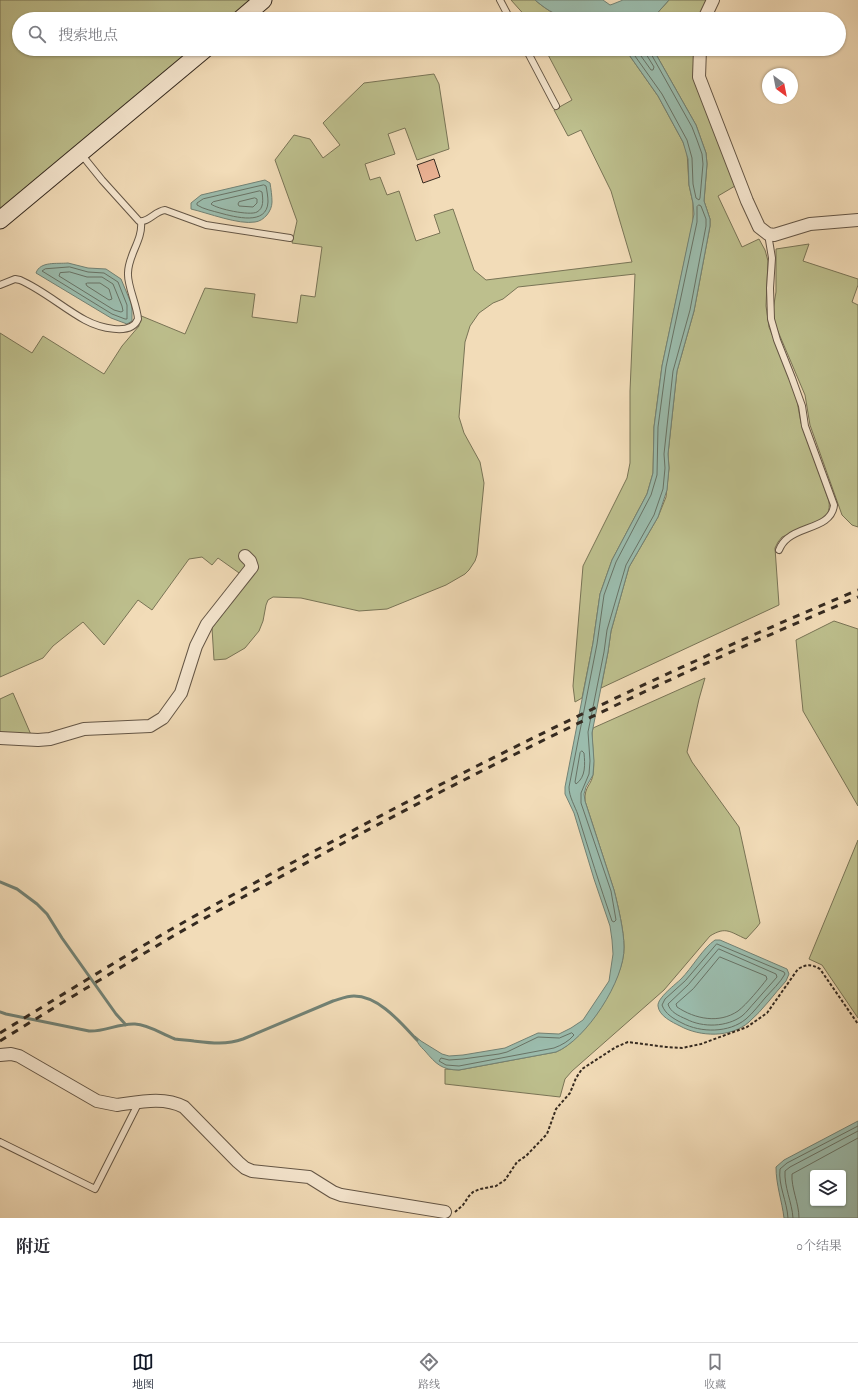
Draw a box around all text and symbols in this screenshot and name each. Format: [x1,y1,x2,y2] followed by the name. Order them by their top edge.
[12,12,846,56] search box
[26,23,48,45] icon: search
[58,26,118,45] text: 搜索地点
[762,68,798,104] north arrow
[810,1170,846,1206] map controls
[810,1170,846,1206] button: layers
[16,1236,50,1257] text: 附近
[796,1238,842,1254] text: 0个结果
[132,1351,154,1391] tab: 地图
[418,1351,440,1391] tab: 路线
[704,1351,726,1391] tab: 收藏

